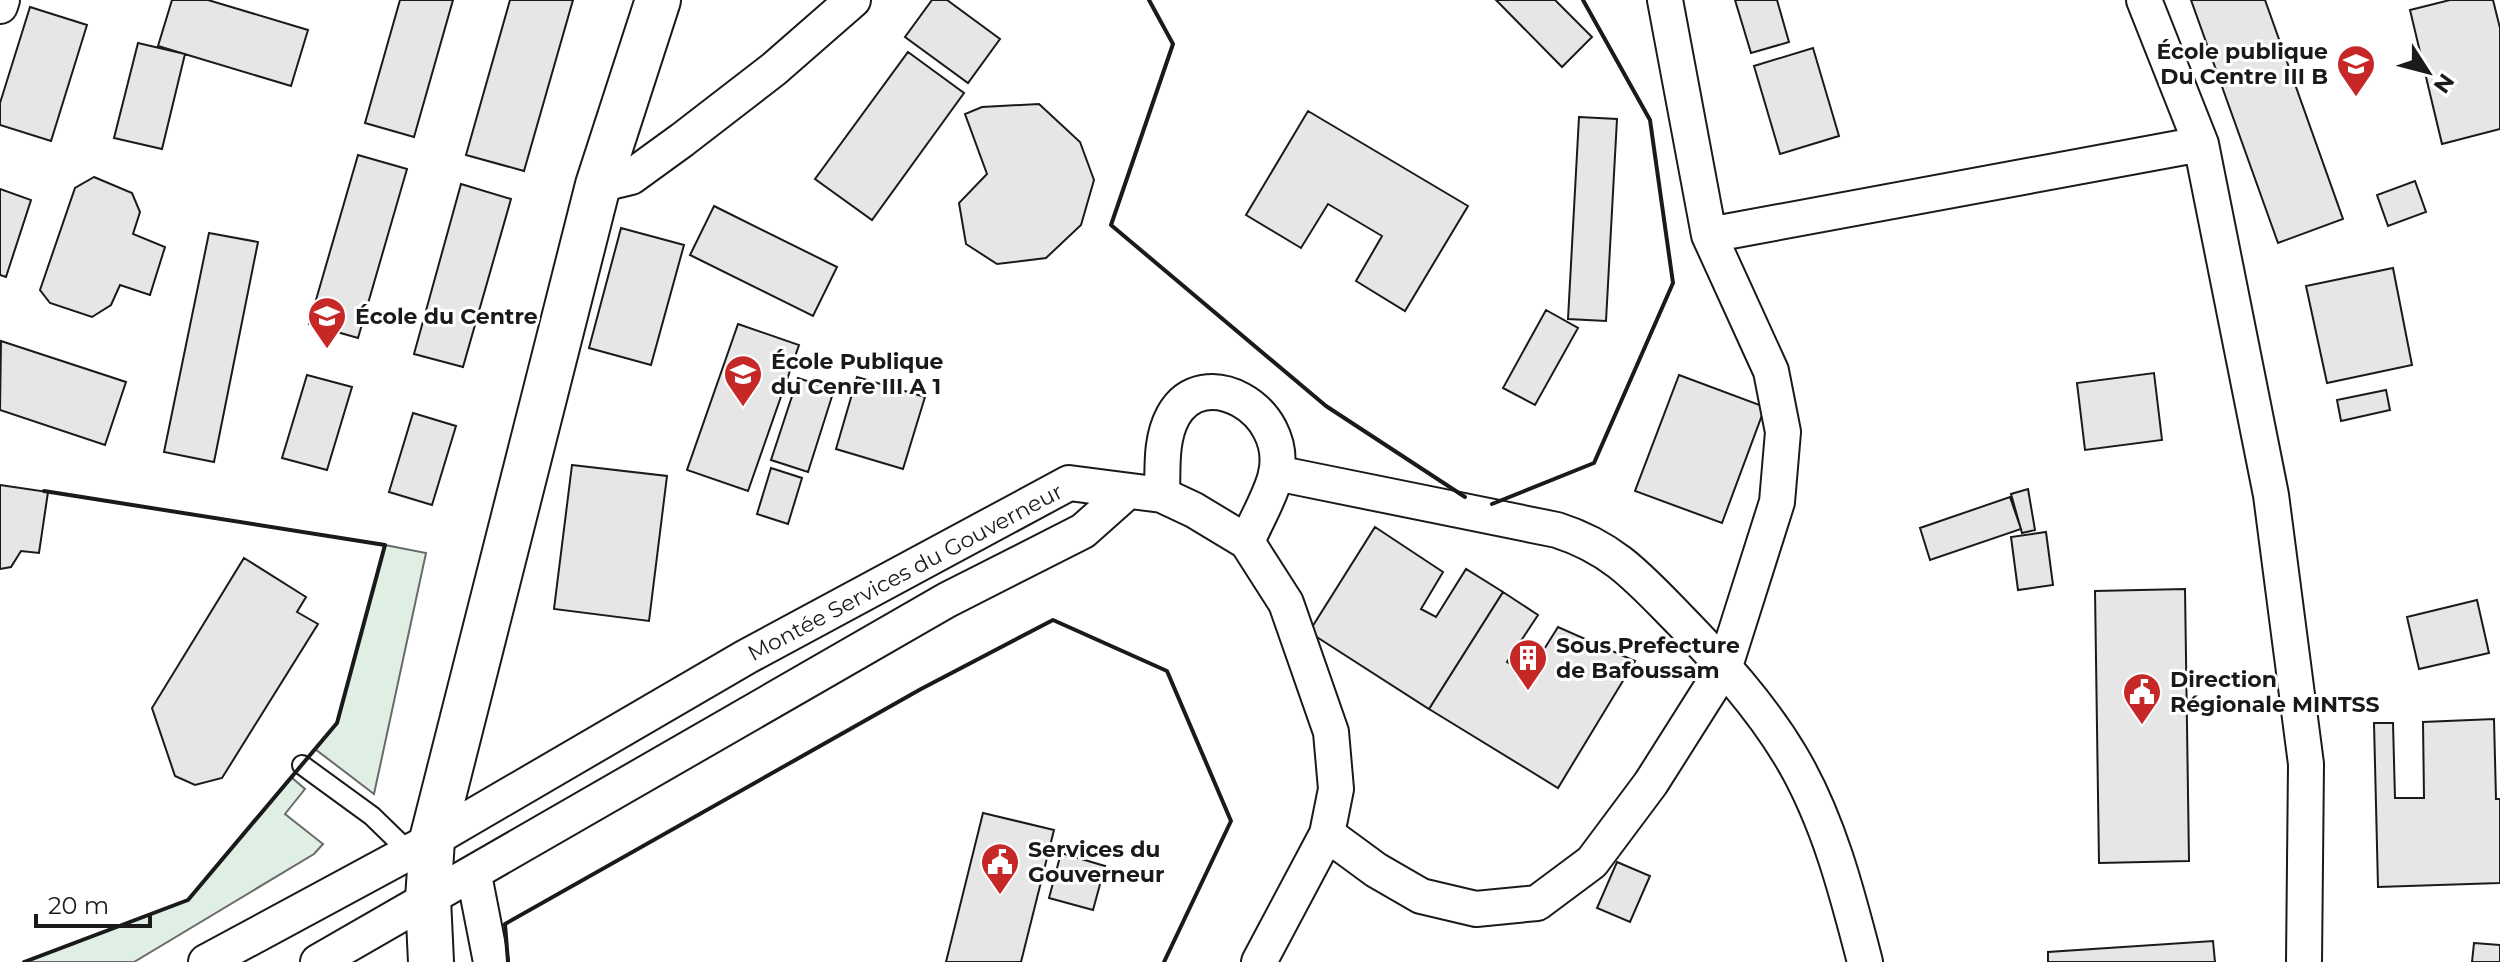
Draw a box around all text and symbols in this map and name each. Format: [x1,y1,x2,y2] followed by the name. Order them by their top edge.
[2388,32,2468,112] north arrow
[2156,38,2328,90] place label: École publique Du Centre III B
[2335,43,2377,98] school or university icon: École publique Du Centre III B
[2428,68,2460,99] text: N
[306,295,348,350] school or university icon: École du Centre
[355,303,538,330] place label: École du Centre
[771,348,944,400] place label: École Publique du Cenre III A 1
[722,353,764,408] school or university icon: École Publique du Cenre III A 1
[743,478,1067,667] street label: Montée Services du Gouverneur
[1556,632,1740,684] place label: Sous Prefecture de Bafoussam
[1507,637,1549,692] building icon: Sous Prefecture de Bafoussam
[2170,666,2380,718] place label: Direction Régionale MINTSS
[2121,671,2163,726] public building icon: Direction Régionale MINTSS
[1028,836,1164,888] place label: Services du Gouverneur
[979,841,1021,896] public building icon: Services du Gouverneur
[36,878,150,928] scale bar
[48,891,109,920] text: 20 m

